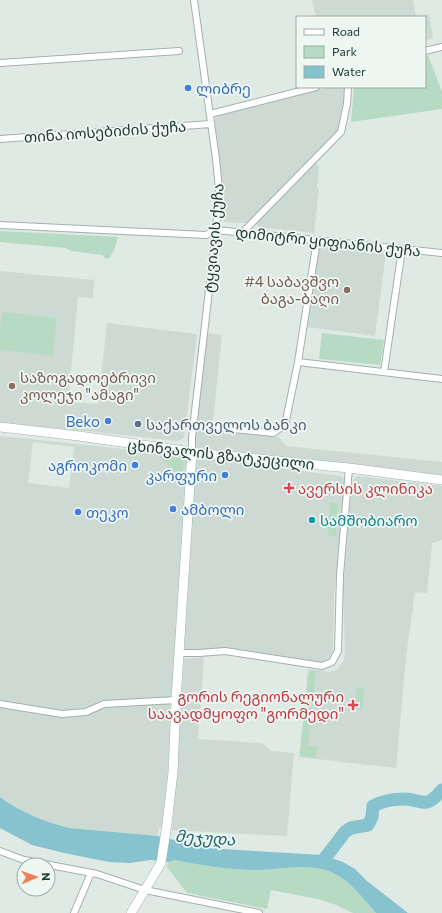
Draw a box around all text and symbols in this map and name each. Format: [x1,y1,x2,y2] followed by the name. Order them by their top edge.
[296,16,426,88] legend
[332,24,360,38] text: Road
[332,44,358,58] text: Park
[332,64,366,78] text: Water
[196,79,251,98] place label: ლიბრე
[183,83,193,93] marker: ლიბრე
[23,116,187,147] street label: თინა იოსებიძის ქუჩა
[199,183,228,294] street label: ტყვიავის ქუჩა
[234,222,422,261] street label: დიმიტრი ყიფიანის ქუჩა
[245,272,339,308] place label: #4 საბავშვო ბაგა-ბაღი
[342,285,352,295] marker: #4 საბავშვო ბაგა-ბაღი
[20,368,156,404] place label: საზოგადოებრივი კოლეჯი "ამაგი"
[7,381,17,391] marker: საზოგადოებრივი კოლეჯი "ამაგი"
[66,412,100,430] place label: Beko
[146,415,307,434] place label: საქართველოს ბანკი
[103,416,113,426] marker: Beko
[133,419,143,429] marker: საქართველოს ბანკი
[126,435,315,474] street label: ცხინვალის გზატკეცილი
[48,456,127,475] place label: აგროკომი
[130,460,140,470] marker: აგროკომი
[146,466,217,485] place label: კარფური
[220,470,230,480] marker: კარფური
[298,479,433,498] place label: ავერსის კლინიკა
[283,482,295,494] marker: ავერსის კლინიკა
[181,500,244,519] place label: ამბოლი
[86,503,128,522] place label: თეკო
[168,504,178,514] marker: ამბოლი
[73,507,83,517] marker: თეკო
[320,511,418,529] place label: სამშობიარო
[307,515,317,525] marker: სამშობიარო
[148,687,344,723] place label: გორის რეგიონალური საავადმყოფო "გორმედი"
[347,699,359,711] marker: გორის რეგიონალური საავადმყოფო "გორმედი"
[174,825,236,850] water label: მეჯუდა
[16,857,56,897] north arrow
[40,872,53,881] text: N

